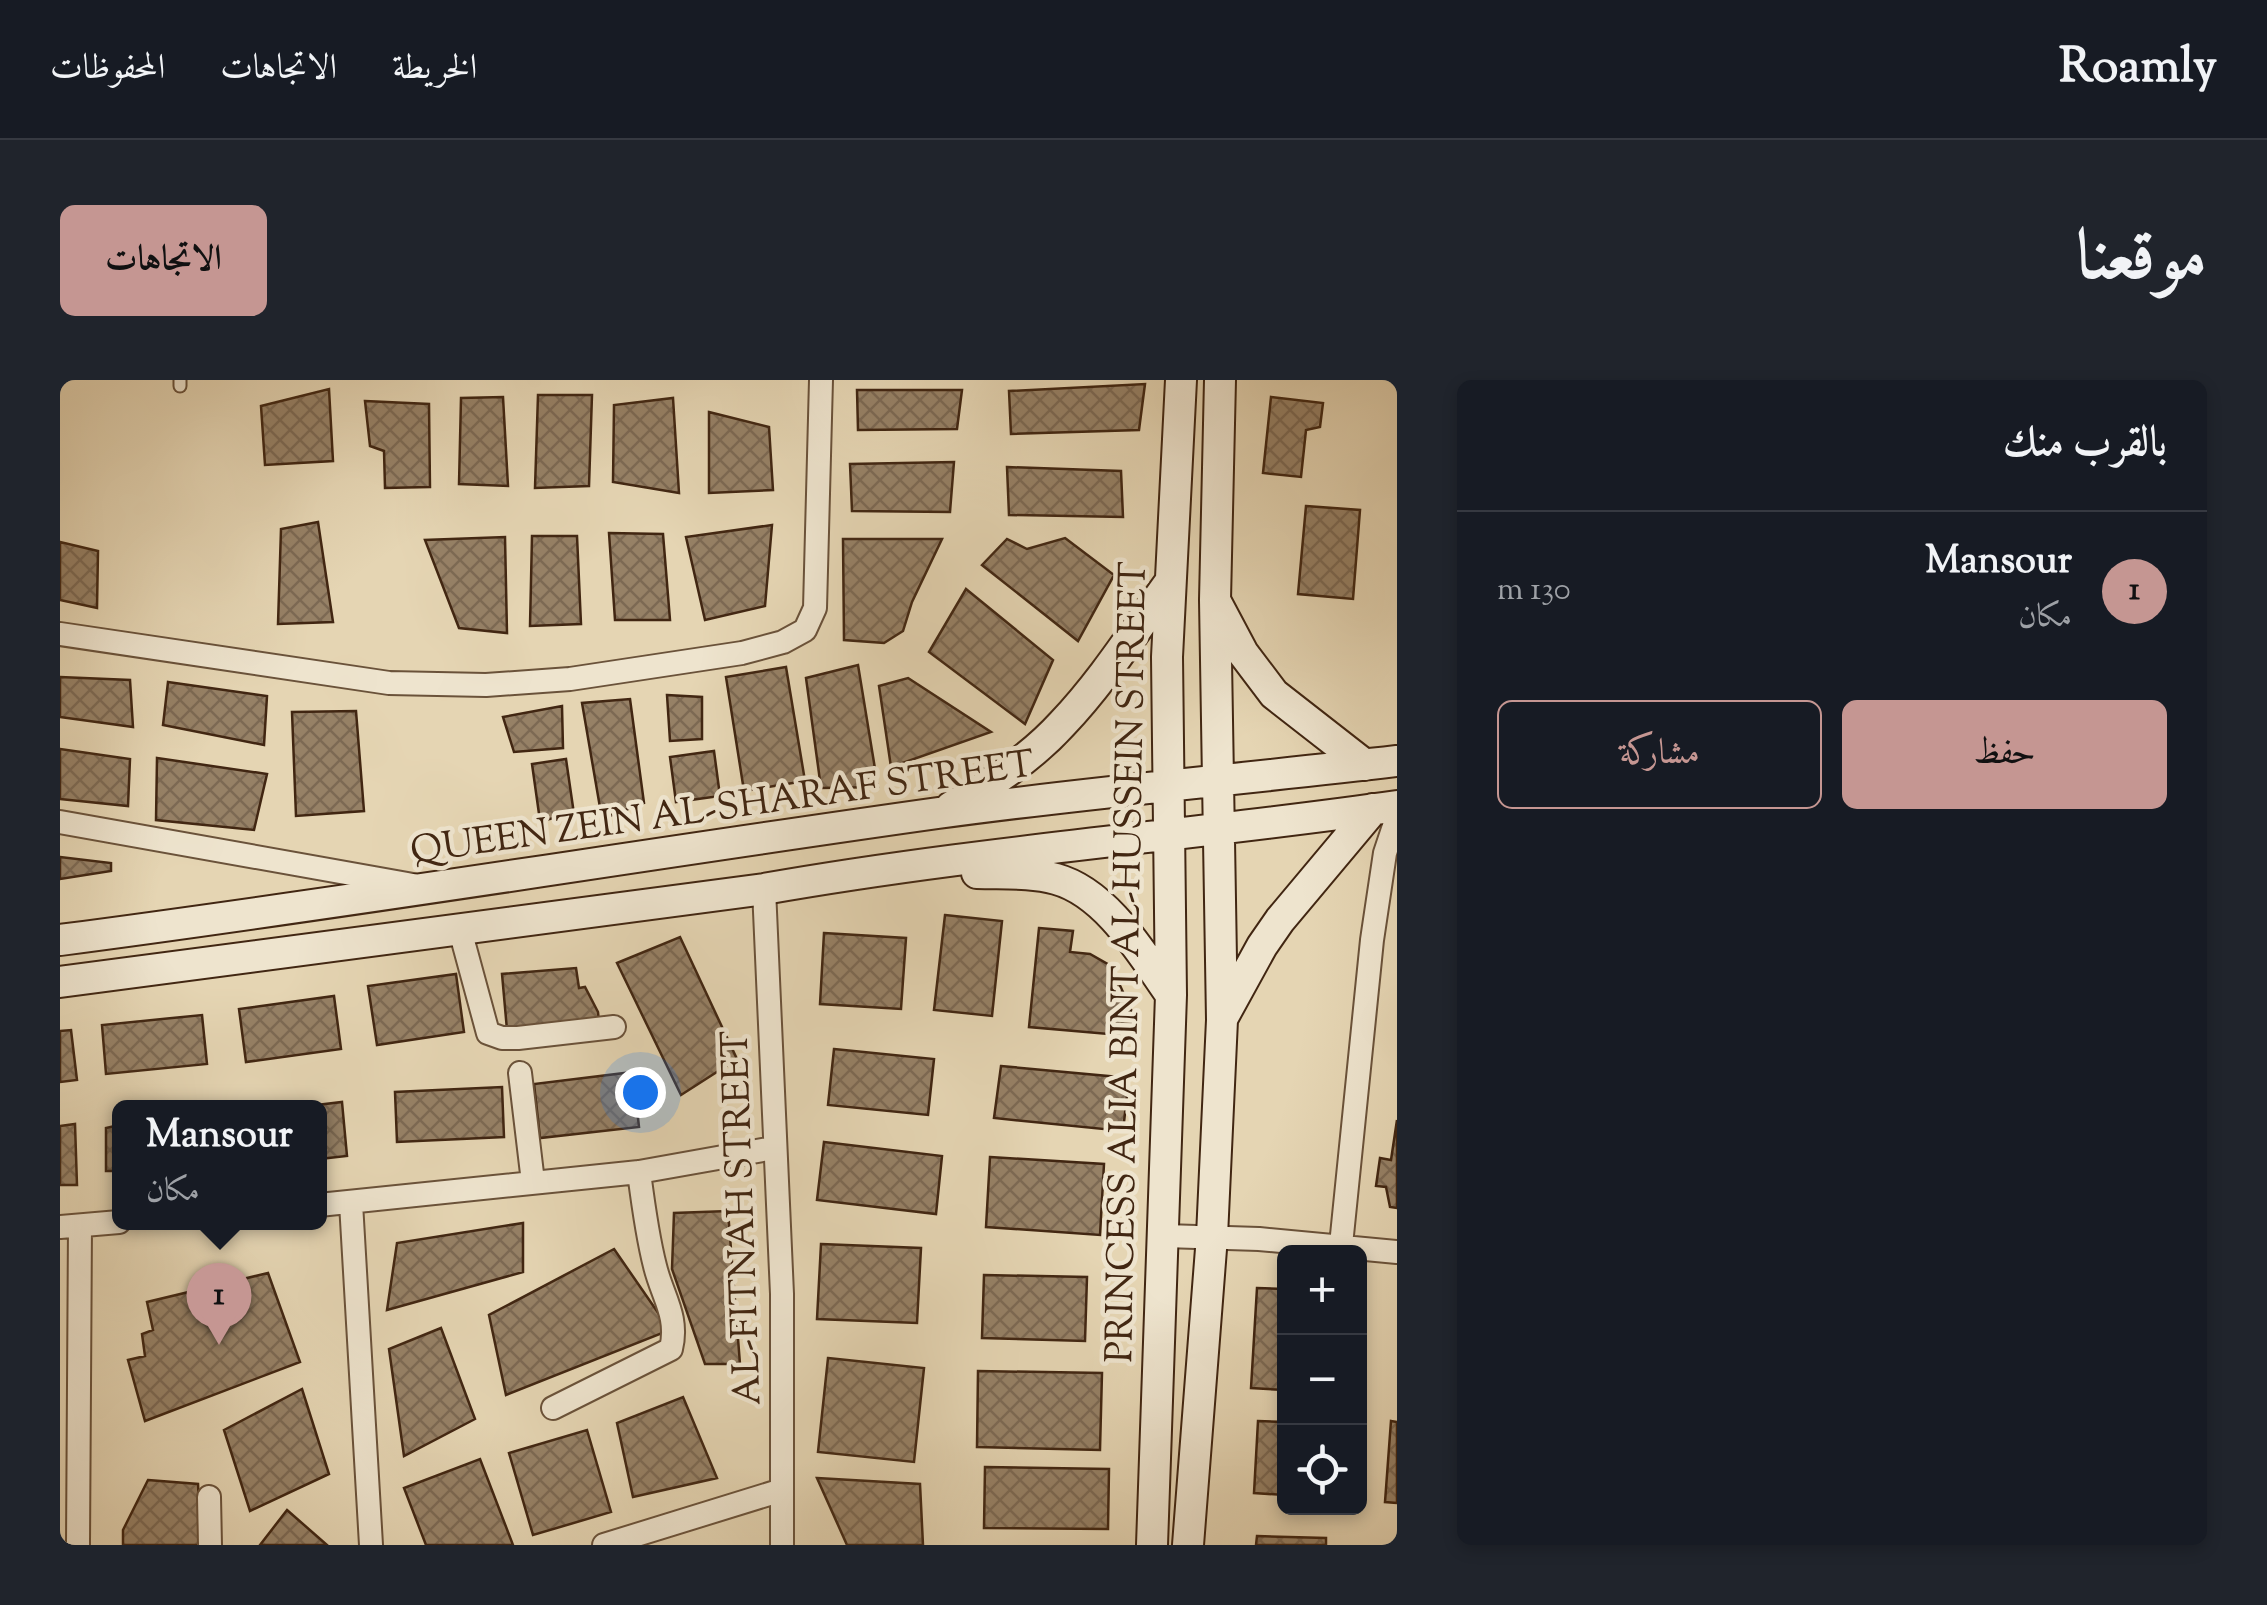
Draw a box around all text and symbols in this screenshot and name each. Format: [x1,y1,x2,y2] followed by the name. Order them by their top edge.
[2059,35,2217,104] text: Roamly
[50,44,165,95] text: المحفوظات
[220,44,337,95] text: الاتجاهات
[392,44,477,95] text: الخريطة
[60,205,267,316] button: الاتجاهات
[2076,211,2207,311] text: موقعنا
[2003,415,2167,475] text: بالقرب منك
[1925,536,2072,590] text: Mansour
[1095,561,1163,1363] street label: PRINCESS ALIA BINT AL-HUSSEIN STREET
[1497,568,1571,614] text: 130 m
[2129,568,2140,614] text: 1
[2018,595,2072,641] text: مكان
[1497,700,1822,809] button: مشاركة
[1842,700,2167,809] button: حفظ
[407,739,1038,880] street label: QUEEN ZEIN AL-SHARAF STREET
[710,1030,778,1406] street label: AL-FITNAH STREET
[615,1067,666,1118] your location
[112,1100,327,1230] popup
[146,1110,293,1164] text: Mansour
[146,1169,200,1215] text: مكان
[1277,1245,1367,1515] map controls
[1277,1245,1367,1335] button: +
[186,1262,252,1345] pin: 1
[1277,1335,1367,1425] button: −
[1277,1425,1367,1515] button: locate

